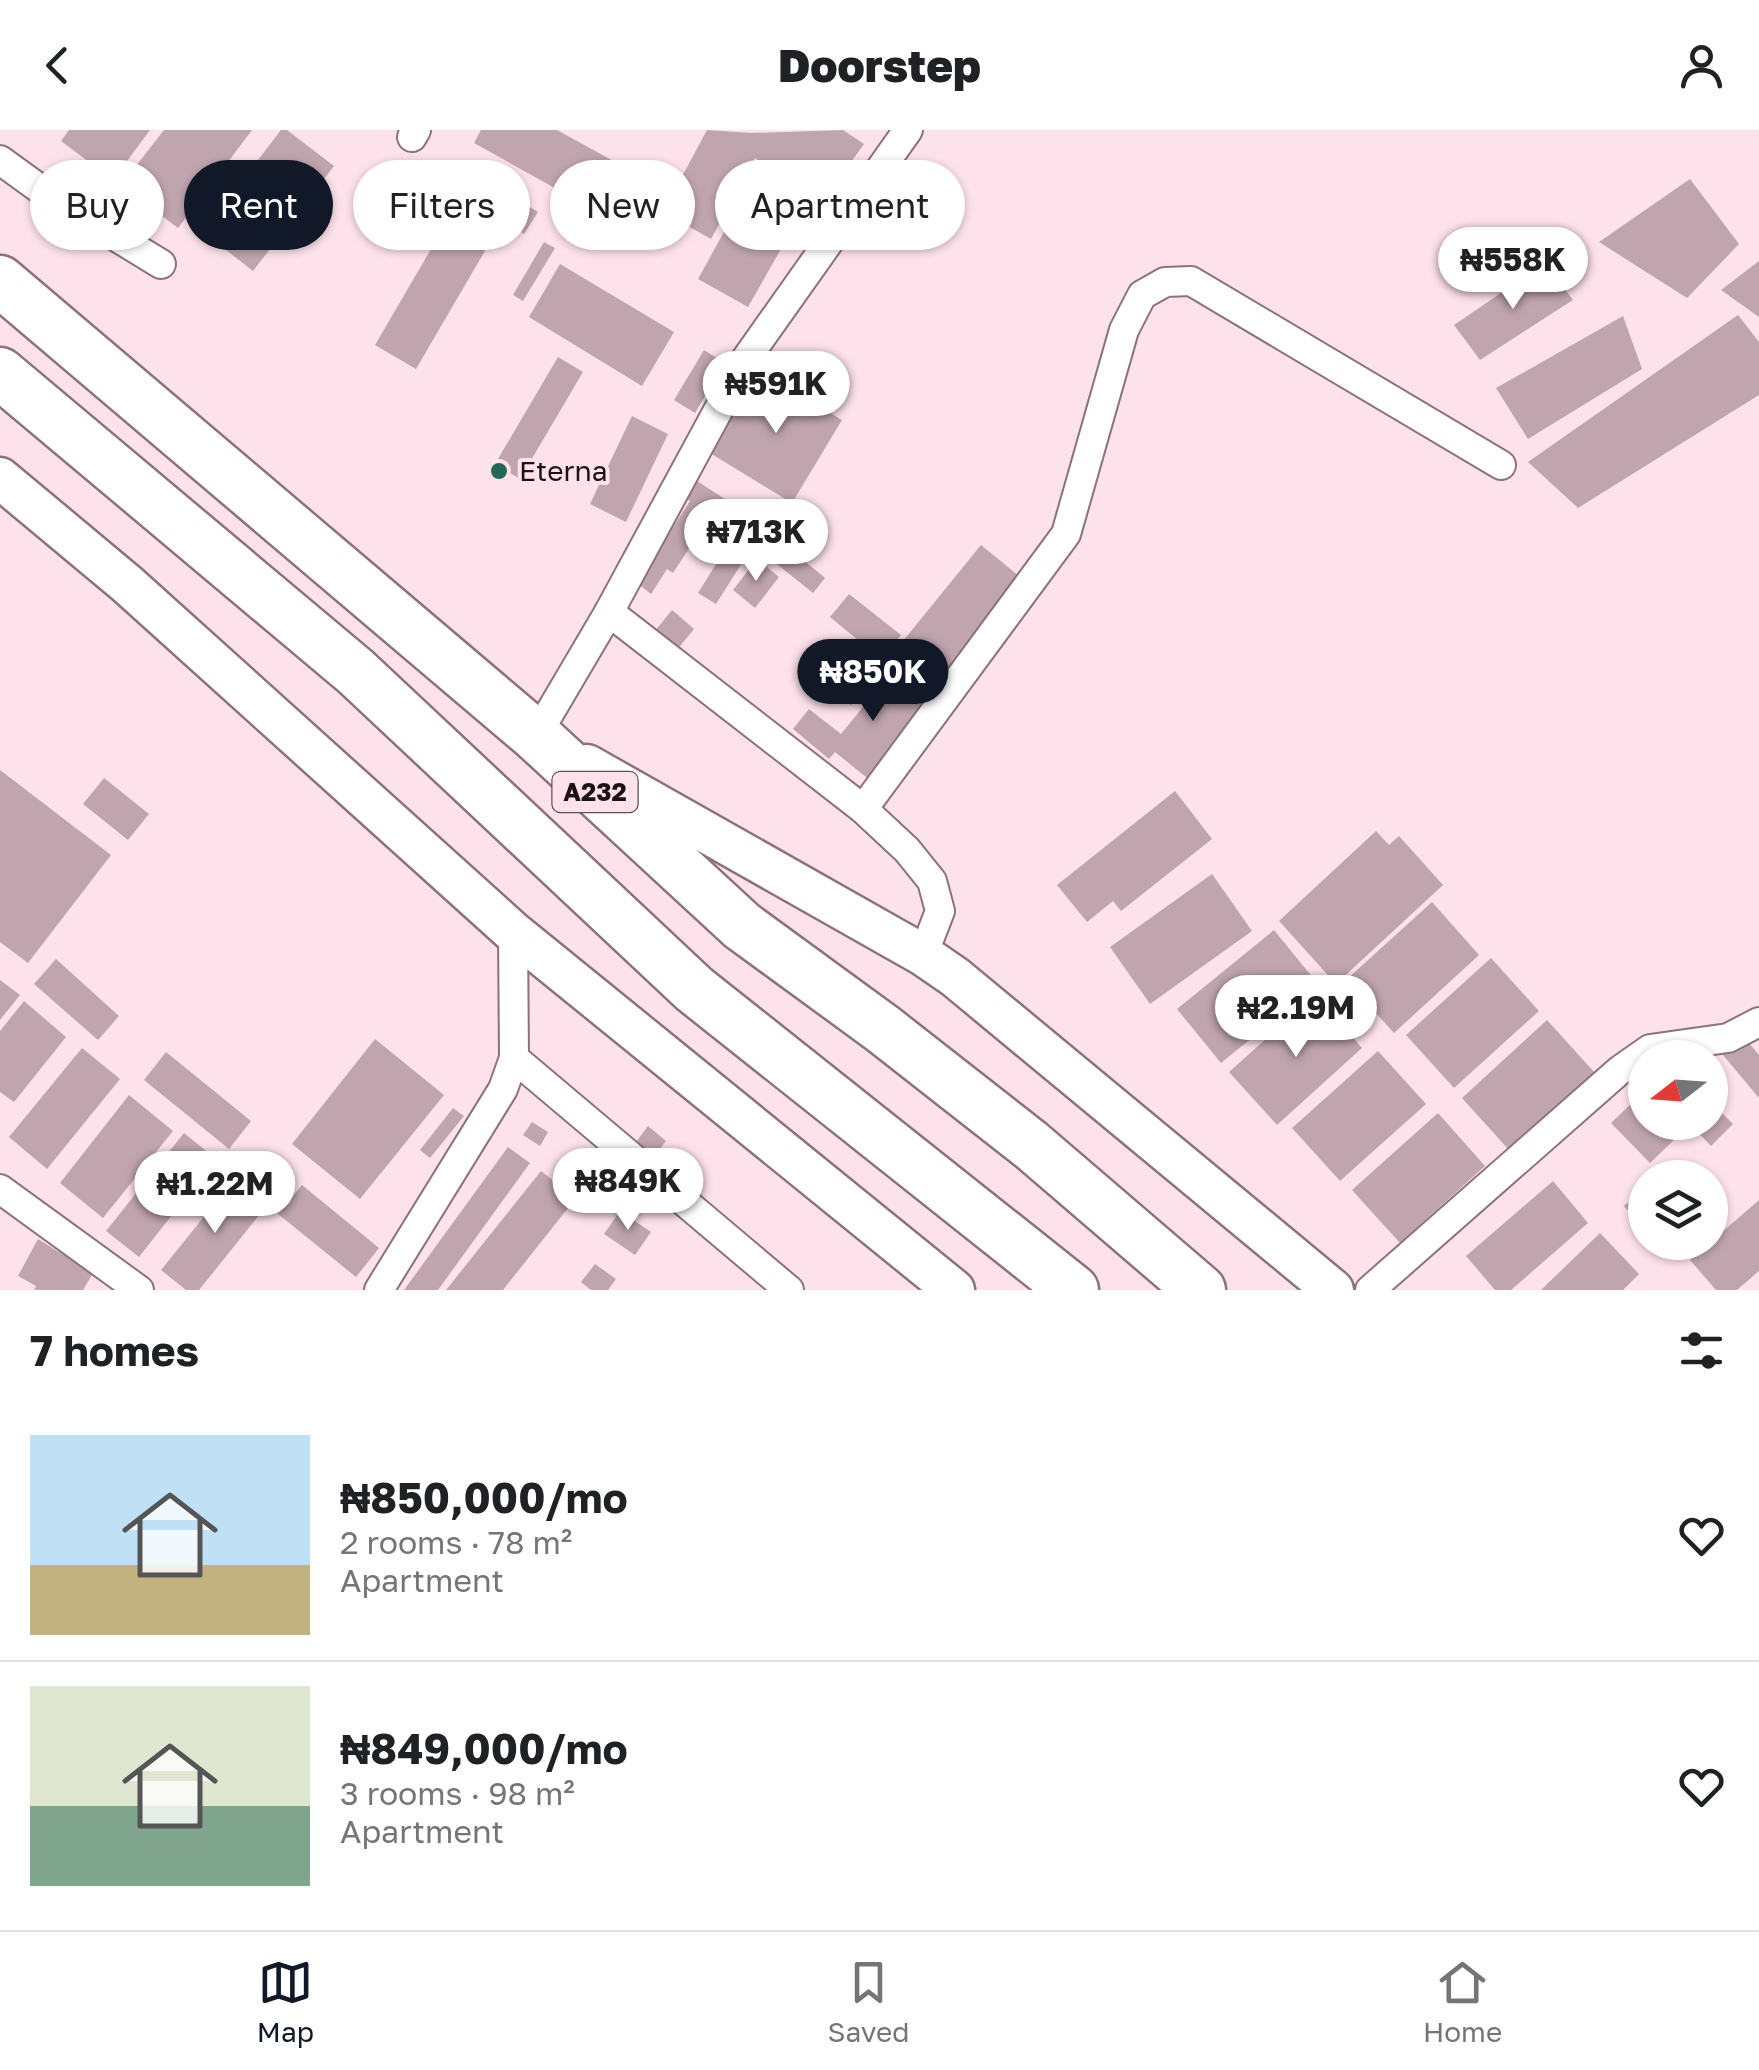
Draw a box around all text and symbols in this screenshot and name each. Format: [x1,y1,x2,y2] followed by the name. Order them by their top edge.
[30,38,85,93] icon: back
[778,38,981,92] text: Doorstep
[1674,38,1729,93] icon: person
[30,160,164,250] chip: Buy
[184,160,333,250] chip: Rent
[353,160,530,250] chip: Filters
[550,160,695,250] chip: New
[715,160,965,250] chip: Apartment
[1443,227,1583,312] pin: ₦558K
[1460,240,1566,278] text: ₦558K
[706,351,846,436] pin: ₦591K
[725,364,827,402] text: ₦591K
[519,454,607,487] place label: Eterna
[488,460,510,482] marker: Eterna
[686,499,826,584] pin: ₦713K
[706,512,806,550] text: ₦713K
[803,639,943,724] pin: ₦850K
[819,652,927,690] text: ₦850K
[552,772,638,812] road number: A232
[1215,975,1377,1060] pin: ₦2.19M
[1237,988,1355,1026] text: ₦2.19M
[1628,1040,1728,1140] north arrow
[1628,1040,1728,1260] map controls
[558,1148,698,1233] pin: ₦849K
[134,1151,296,1236] pin: ₦1.22M
[1628,1160,1728,1260] button: layers
[574,1161,682,1199] text: ₦849K
[156,1164,274,1202] text: ₦1.22M
[1674,1323,1729,1378] icon: filters
[30,1325,199,1375] text: 7 homes
[340,1472,628,1522] text: ₦850,000/mo
[110,1475,230,1595] icon: home
[1674,1508,1729,1563] icon: heart
[340,1523,572,1561] text: 2 rooms · 78 m²
[340,1561,504,1599] text: Apartment
[340,1723,628,1773] text: ₦849,000/mo
[110,1726,230,1846] icon: home
[1674,1759,1729,1814] icon: heart
[340,1774,575,1812] text: 3 rooms · 98 m²
[340,1812,504,1850] text: Apartment
[257,1955,314,2048] tab: Map
[828,1955,909,2048] tab: Saved
[1423,1955,1502,2048] tab: Home

